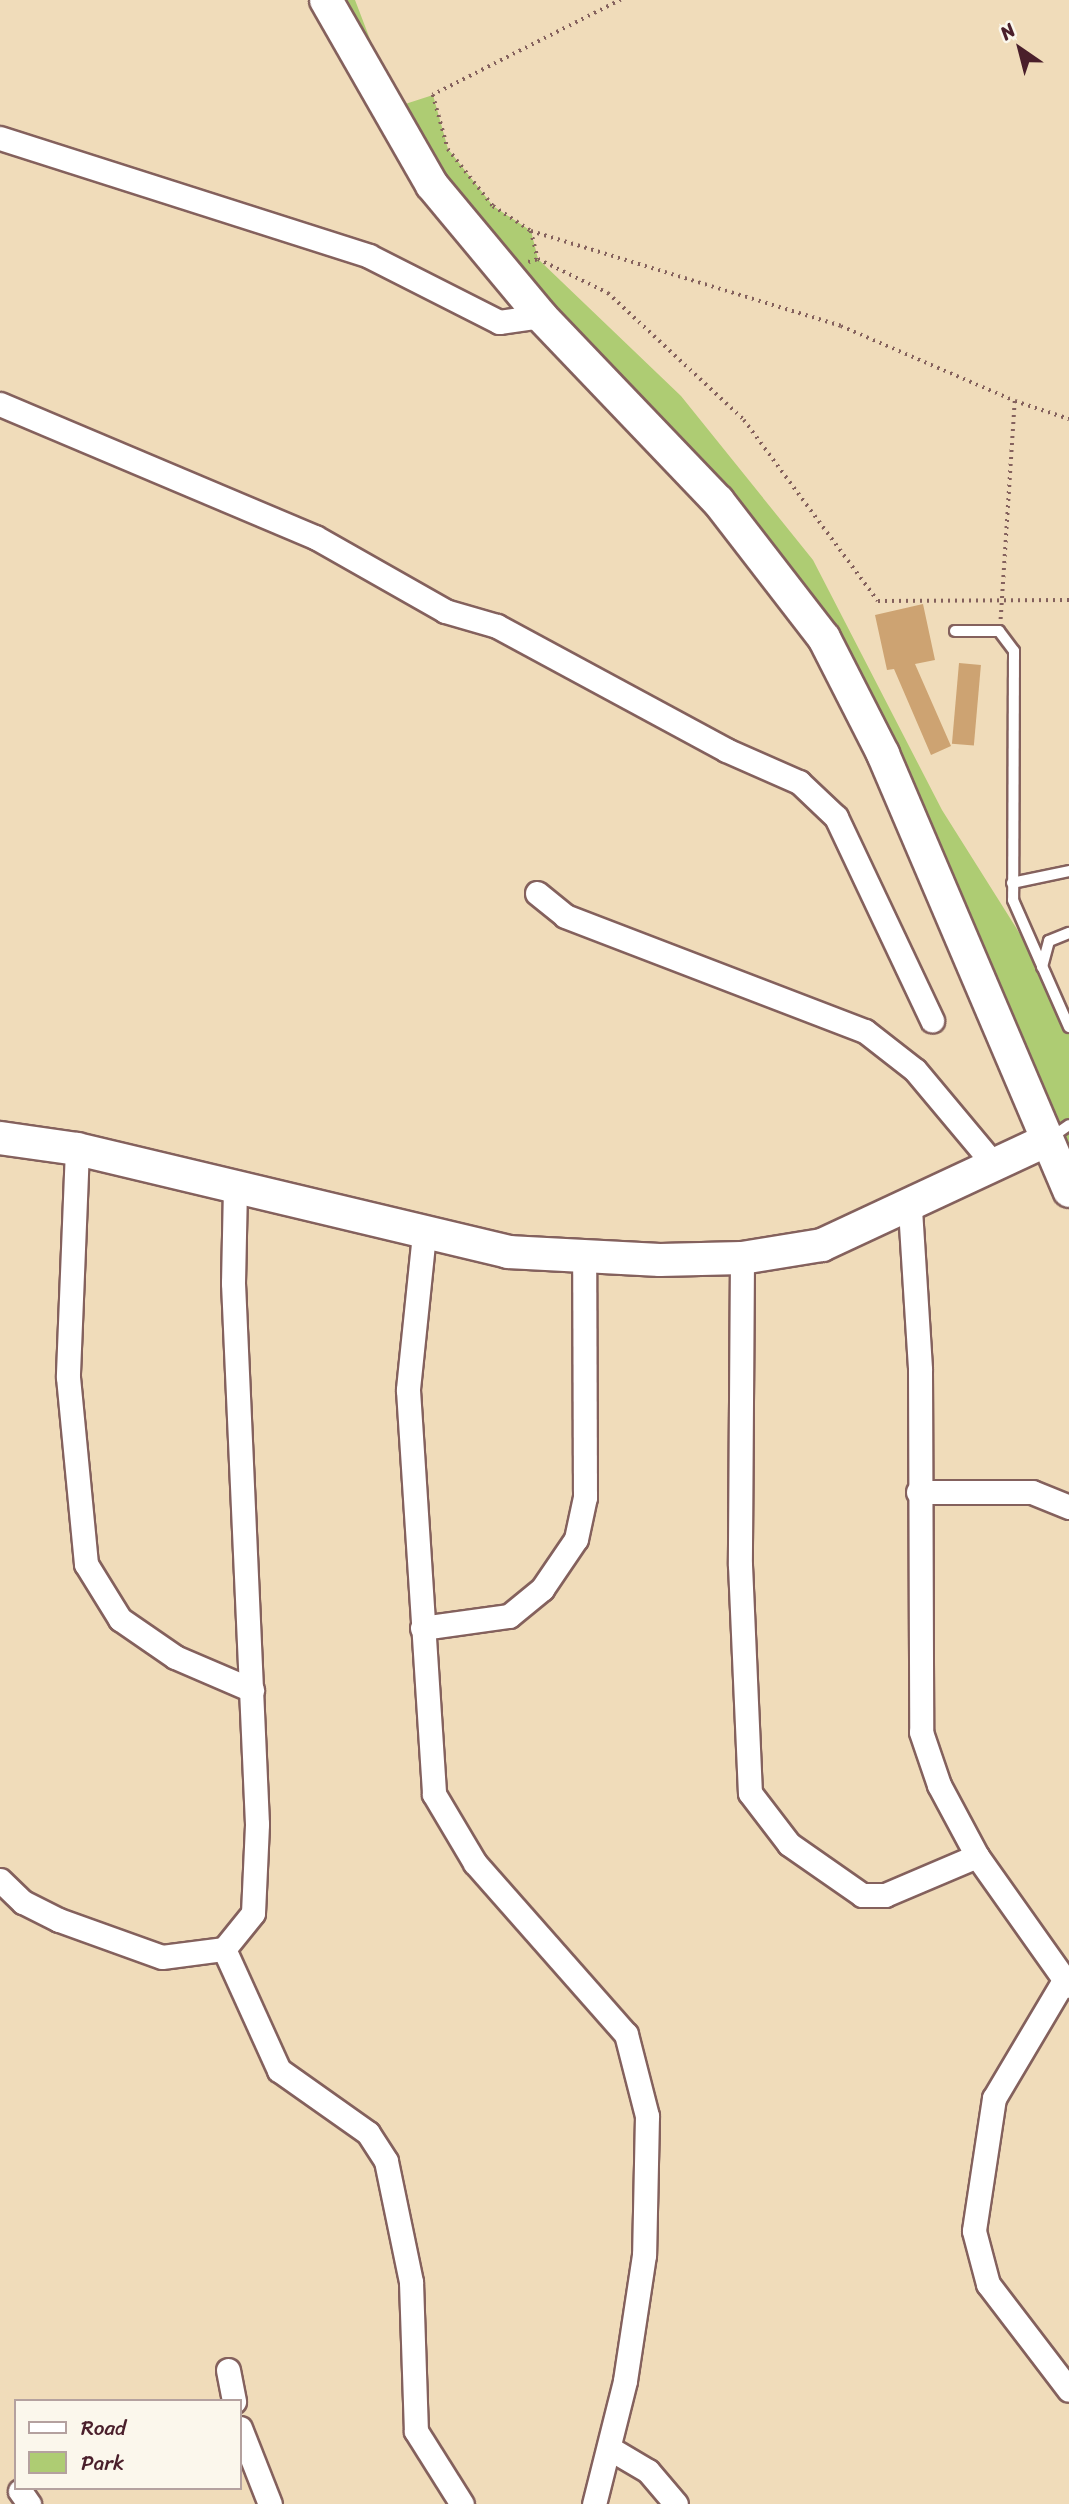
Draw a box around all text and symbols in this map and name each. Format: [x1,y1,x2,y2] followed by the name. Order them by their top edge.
[985,14,1055,84] north arrow
[993,14,1023,49] text: N
[14,2399,242,2490] legend
[81,2409,126,2447] text: Road
[81,2444,124,2482] text: Park

